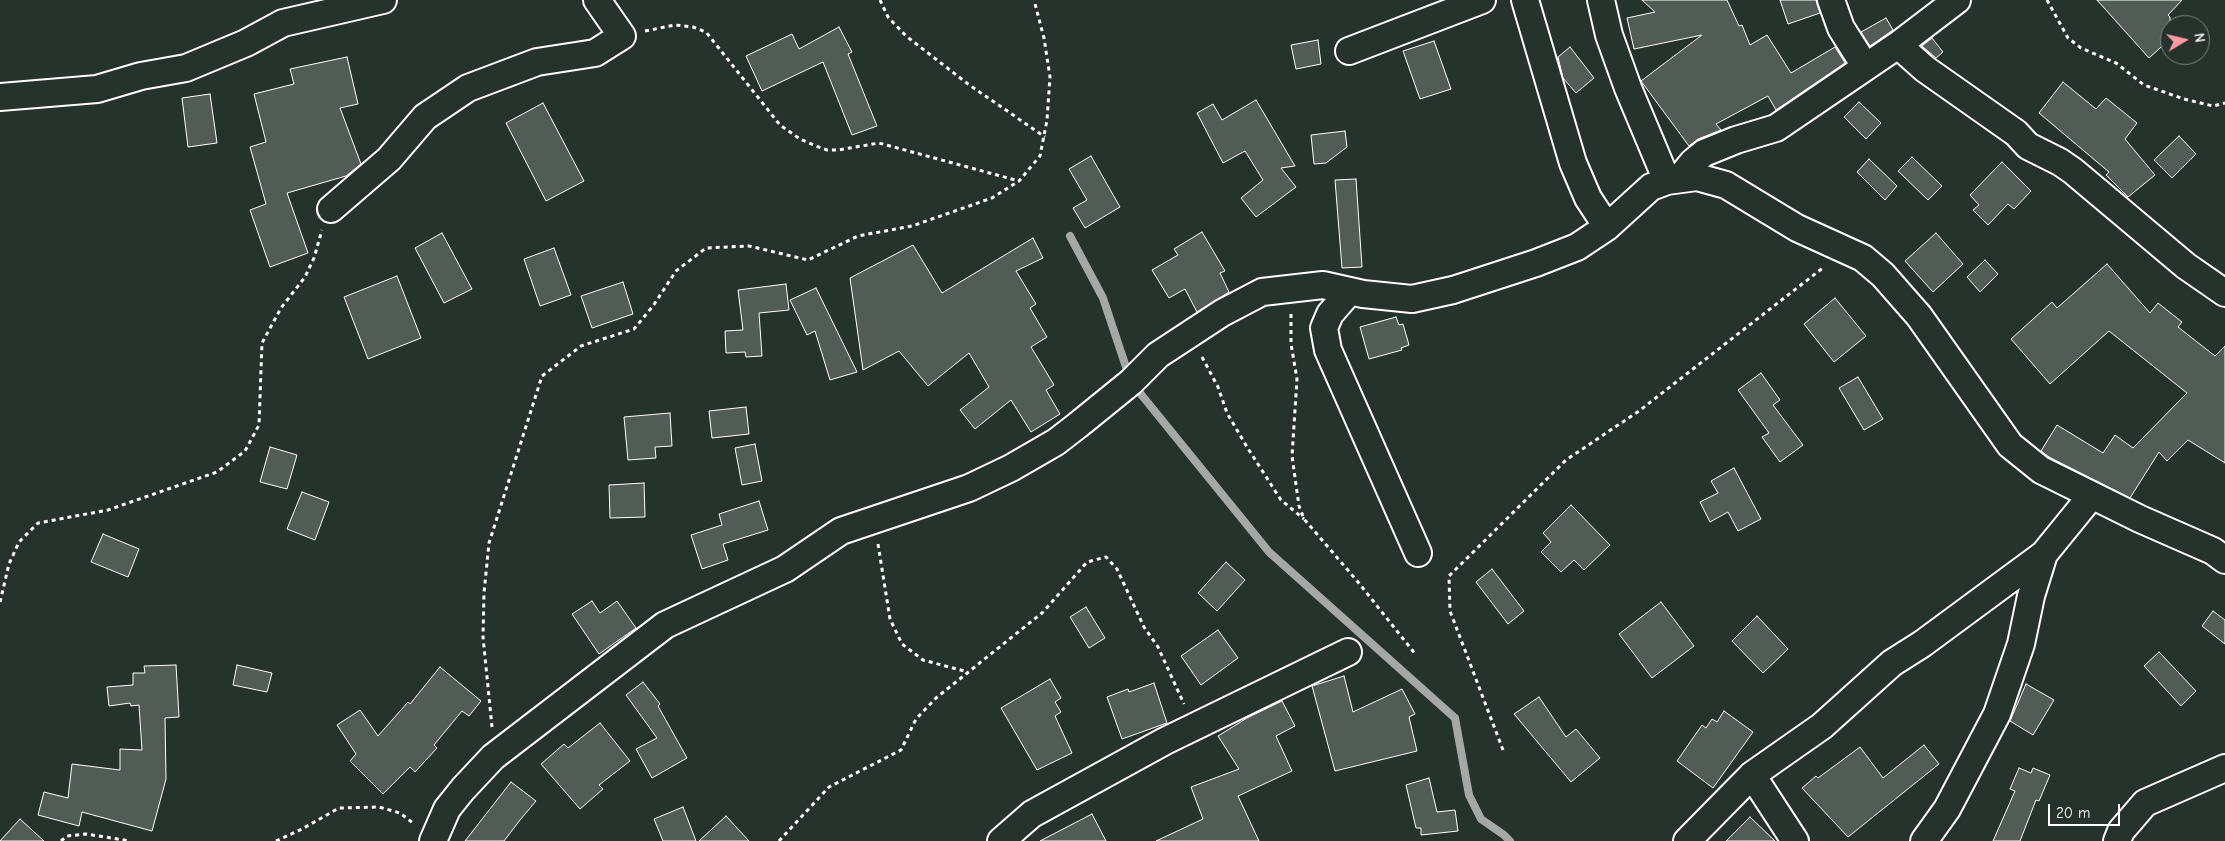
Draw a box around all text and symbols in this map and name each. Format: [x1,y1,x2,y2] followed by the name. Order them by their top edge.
[2160,15,2210,65] north arrow
[2190,32,2208,44] text: N
[2050,794,2122,826] scale bar
[2056,804,2090,822] text: 20 m

